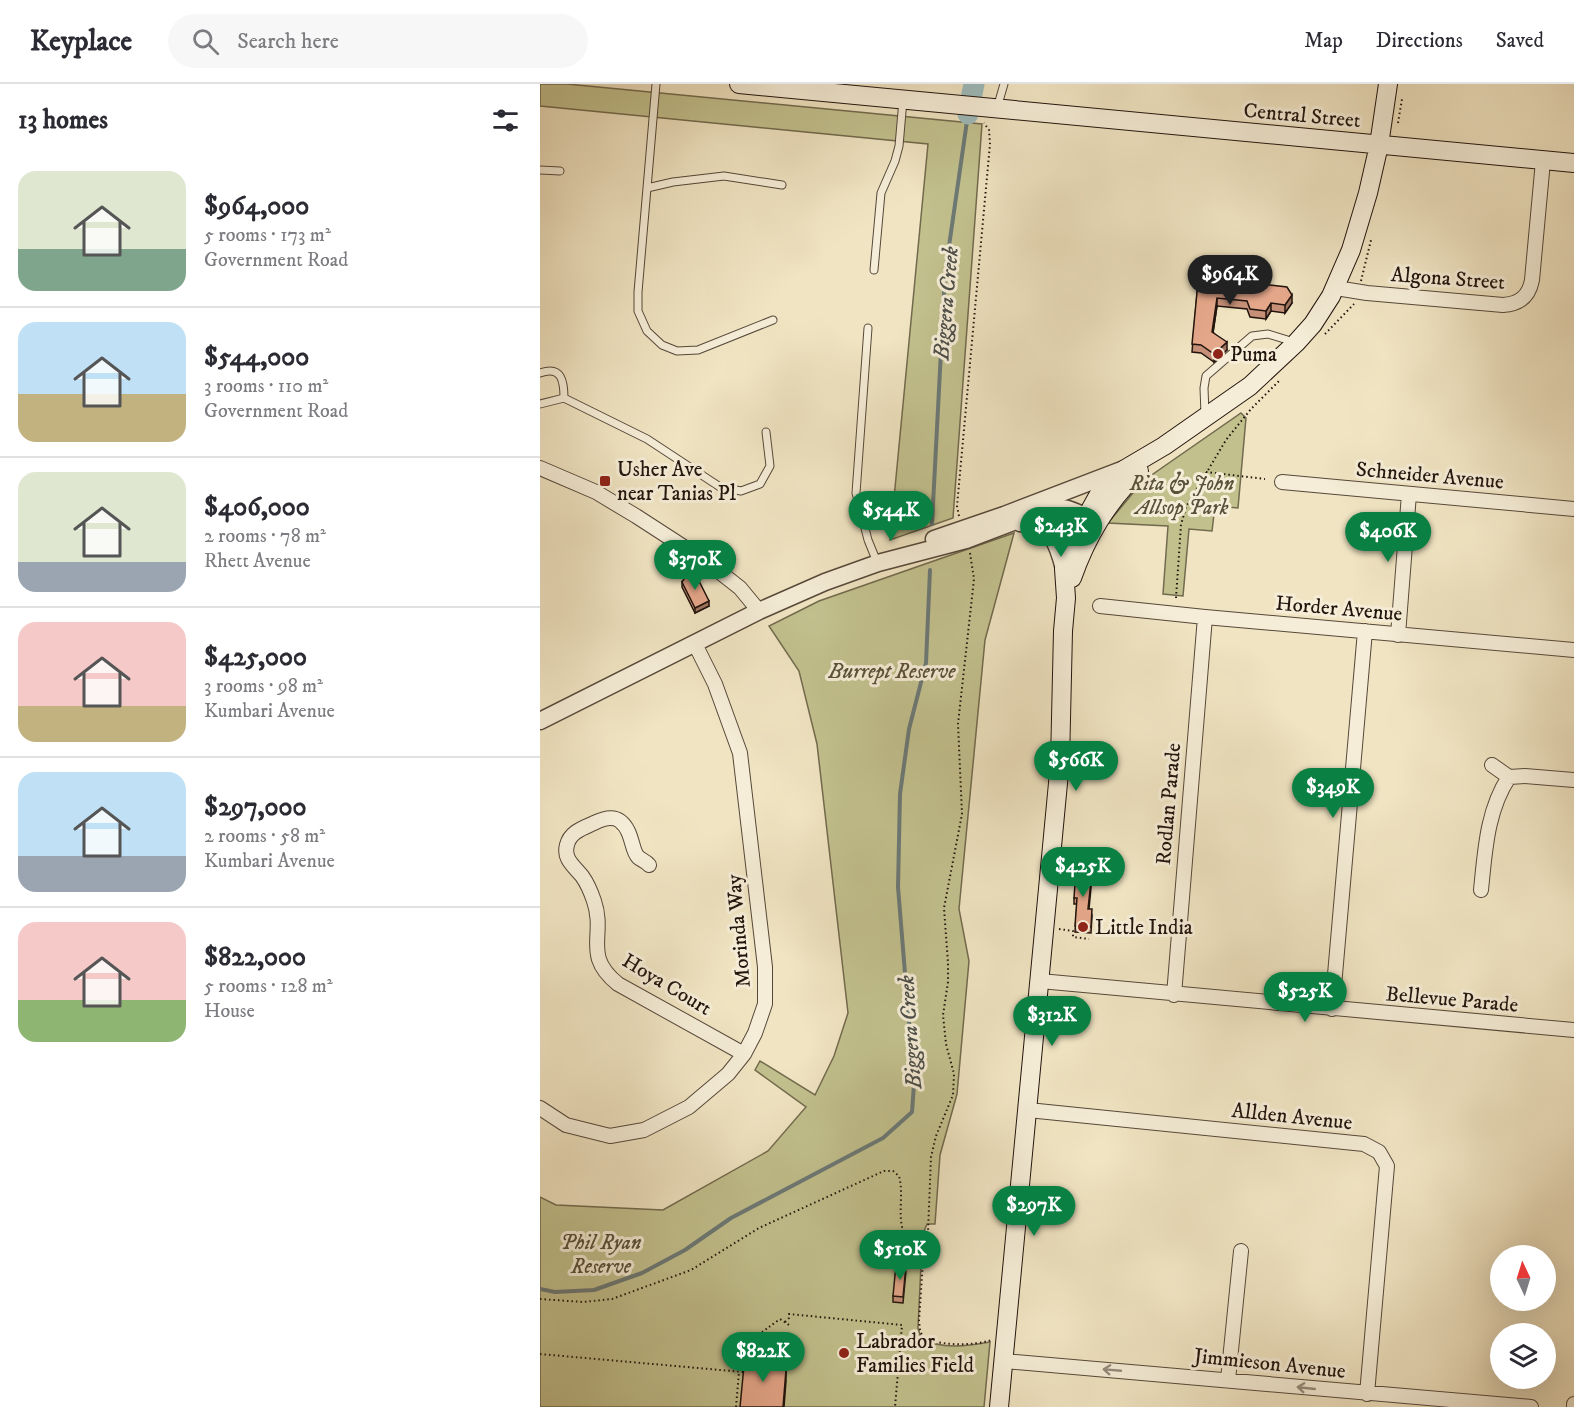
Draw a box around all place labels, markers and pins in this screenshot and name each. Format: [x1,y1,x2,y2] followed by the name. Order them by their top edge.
[1188,255,1272,306] pin: $964K
[1230,342,1277,368] place label: Puma
[1211,347,1225,361] marker: Puma
[617,457,737,507] place label: Usher Ave near Tanias Pl
[598,474,612,488] marker: Usher Ave near Tanias Pl
[849,491,933,542] pin: $544K
[1019,507,1103,558] pin: $243K
[1346,512,1430,563] pin: $406K
[653,540,737,591] pin: $370K
[1034,741,1118,792] pin: $566K
[1291,768,1375,819] pin: $349K
[1041,847,1125,898] pin: $425K
[1095,915,1193,941] place label: Little India
[1076,920,1090,934] marker: Little India
[1263,972,1347,1023] pin: $525K
[1010,996,1094,1047] pin: $312K
[992,1186,1076,1237] pin: $297K
[858,1230,942,1281] pin: $510K
[856,1329,975,1379] place label: Labrador Families Field
[721,1332,805,1383] pin: $822K
[837,1346,851,1360] marker: Labrador Families Field

